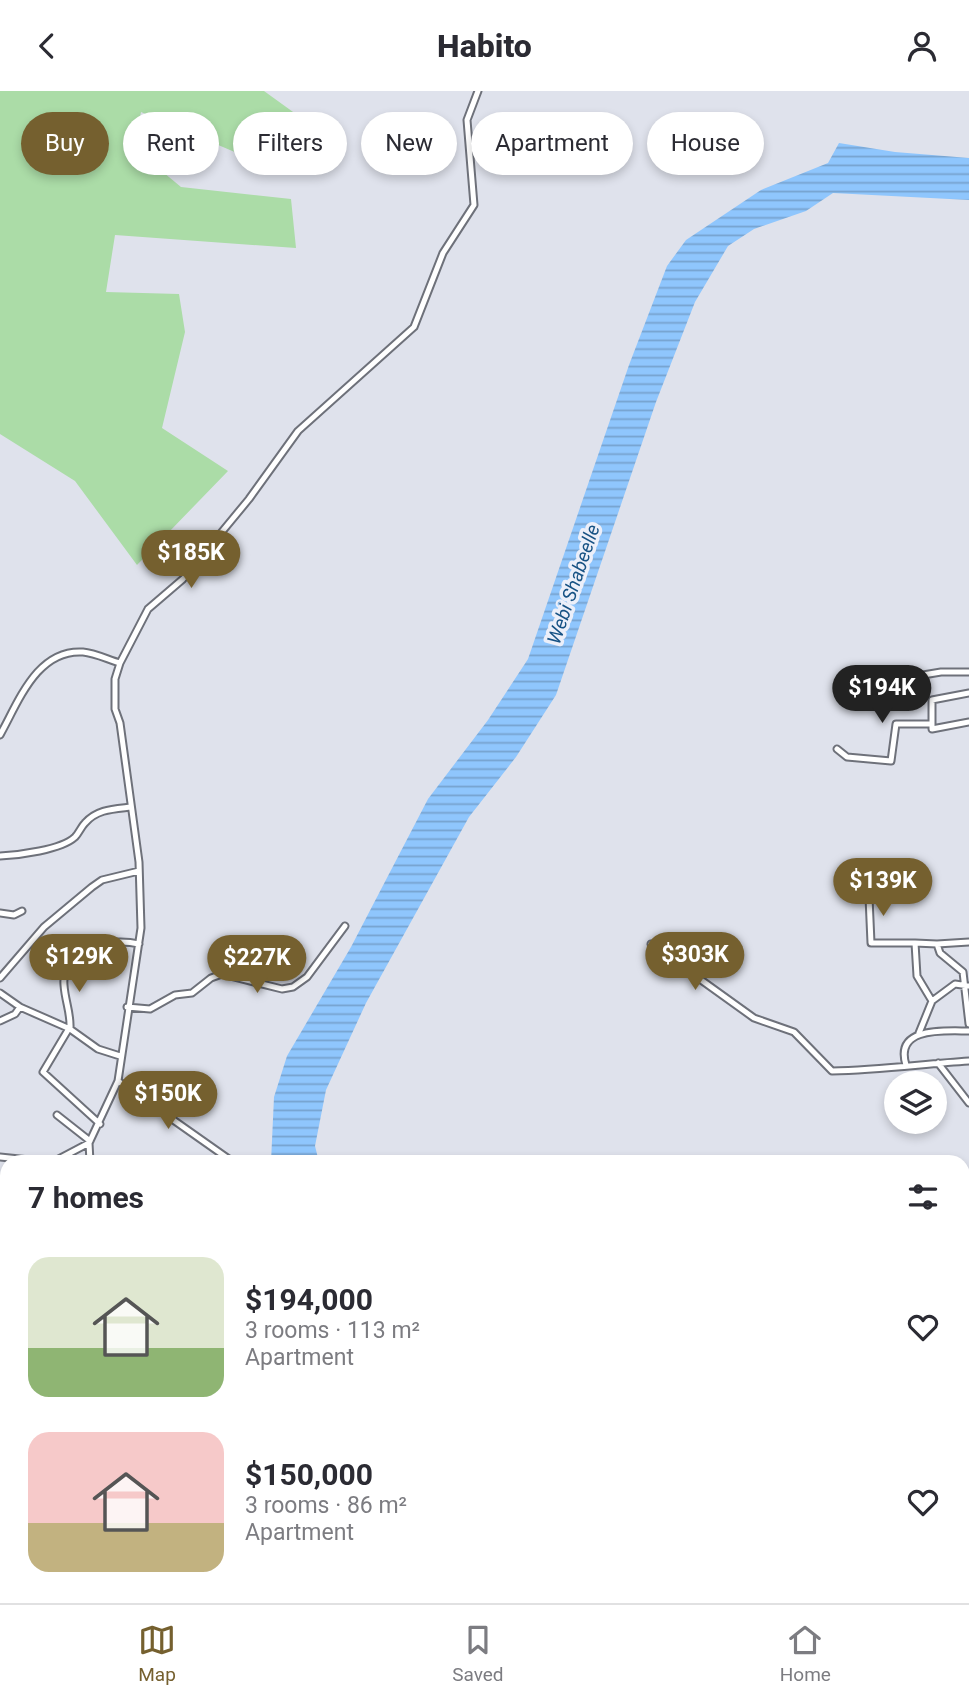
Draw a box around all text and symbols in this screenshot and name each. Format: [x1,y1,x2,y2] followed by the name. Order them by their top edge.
[28,27,66,65] icon: back
[437,27,532,65] text: Habito
[903,27,941,65] icon: person
[21,112,109,175] chip: Buy
[123,112,219,175] chip: Rent
[233,112,347,175] chip: Filters
[361,112,457,175] chip: New
[471,112,633,175] chip: Apartment
[647,112,764,175] chip: House
[542,521,605,647] water label: Webi Shabeelle
[142,531,240,590] pin: $185K
[157,539,225,566] text: $185K
[833,665,931,725] pin: $194K
[848,674,916,701] text: $194K
[834,859,932,918] pin: $139K
[849,867,917,894] text: $139K
[646,933,744,992] pin: $303K
[30,935,128,994] pin: $129K
[208,935,306,995] pin: $227K
[661,941,729,968] text: $303K
[45,943,113,970] text: $129K
[223,944,291,971] text: $227K
[884,1071,947,1134] map controls
[884,1071,947,1134] button: layers
[119,1072,217,1131] pin: $150K
[134,1080,202,1107] text: $150K
[904,1178,942,1216] icon: filters
[28,1180,144,1215] text: 7 homes
[245,1282,373,1317] text: $194,000
[84,1285,168,1369] icon: home
[904,1308,942,1346] icon: heart
[245,1317,420,1344] text: 3 rooms · 113 m²
[245,1344,354,1371] text: Apartment
[245,1457,373,1492] text: $150,000
[84,1460,168,1544] icon: home
[904,1483,942,1521] icon: heart
[245,1492,407,1519] text: 3 rooms · 86 m²
[245,1519,354,1546] text: Apartment
[138,1621,176,1686] tab: Map
[452,1621,504,1686] tab: Saved
[780,1621,831,1686] tab: Home

